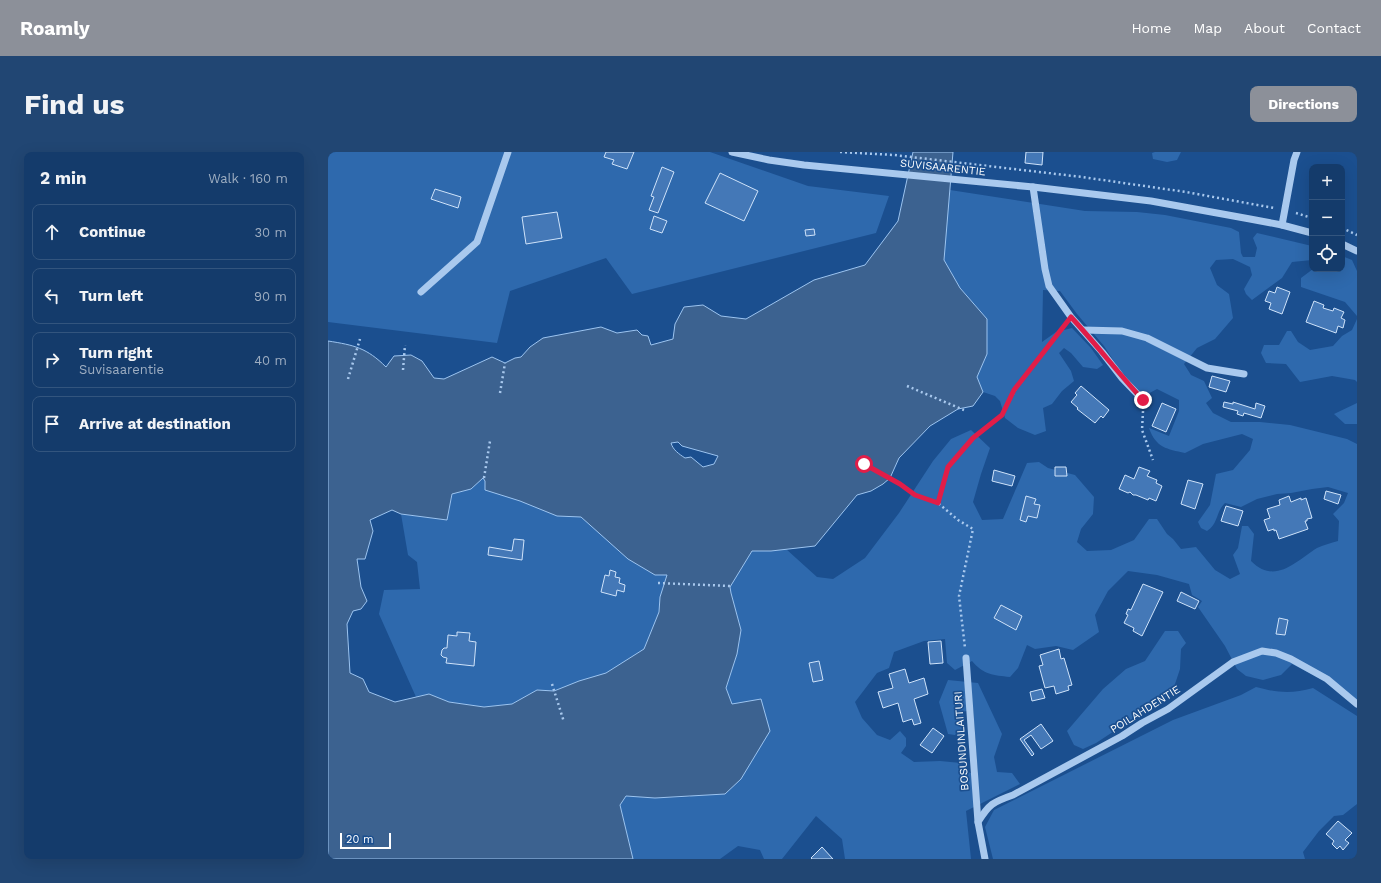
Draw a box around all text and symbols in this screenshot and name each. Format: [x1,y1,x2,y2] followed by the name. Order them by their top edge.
[20,17,90,40] text: Roamly
[1131,20,1171,36] text: Home
[1193,20,1222,36] text: Map
[1244,20,1285,36] text: About
[1307,20,1361,36] text: Contact
[1250,86,1357,122] button: Directions
[24,88,124,121] text: Find us
[899,157,986,178] street label: SUVISAARENTIE
[1309,164,1345,272] map controls
[1309,164,1345,200] button: +
[40,168,86,188] text: 2 min
[208,171,288,186] text: Walk · 160 m
[1309,200,1345,236] button: −
[41,221,63,243] icon: ahead
[79,223,146,241] text: Continue
[255,225,287,240] text: 30 m
[1309,236,1345,272] button: locate
[41,285,63,307] icon: left
[79,287,143,305] text: Turn left
[254,289,287,304] text: 90 m
[79,344,152,362] text: Turn right
[41,349,63,371] icon: right
[254,353,287,368] text: 40 m
[79,362,164,377] text: Suvisaarentie
[1134,391,1152,409] route end
[41,413,63,435] icon: arrive
[79,415,231,433] text: Arrive at destination
[855,455,873,473] route start
[1108,683,1183,736] street label: POILAHDENTIE
[952,691,971,791] street label: BOSUNDINLAITURI
[340,831,391,850] scale bar
[346,833,374,846] text: 20 m

